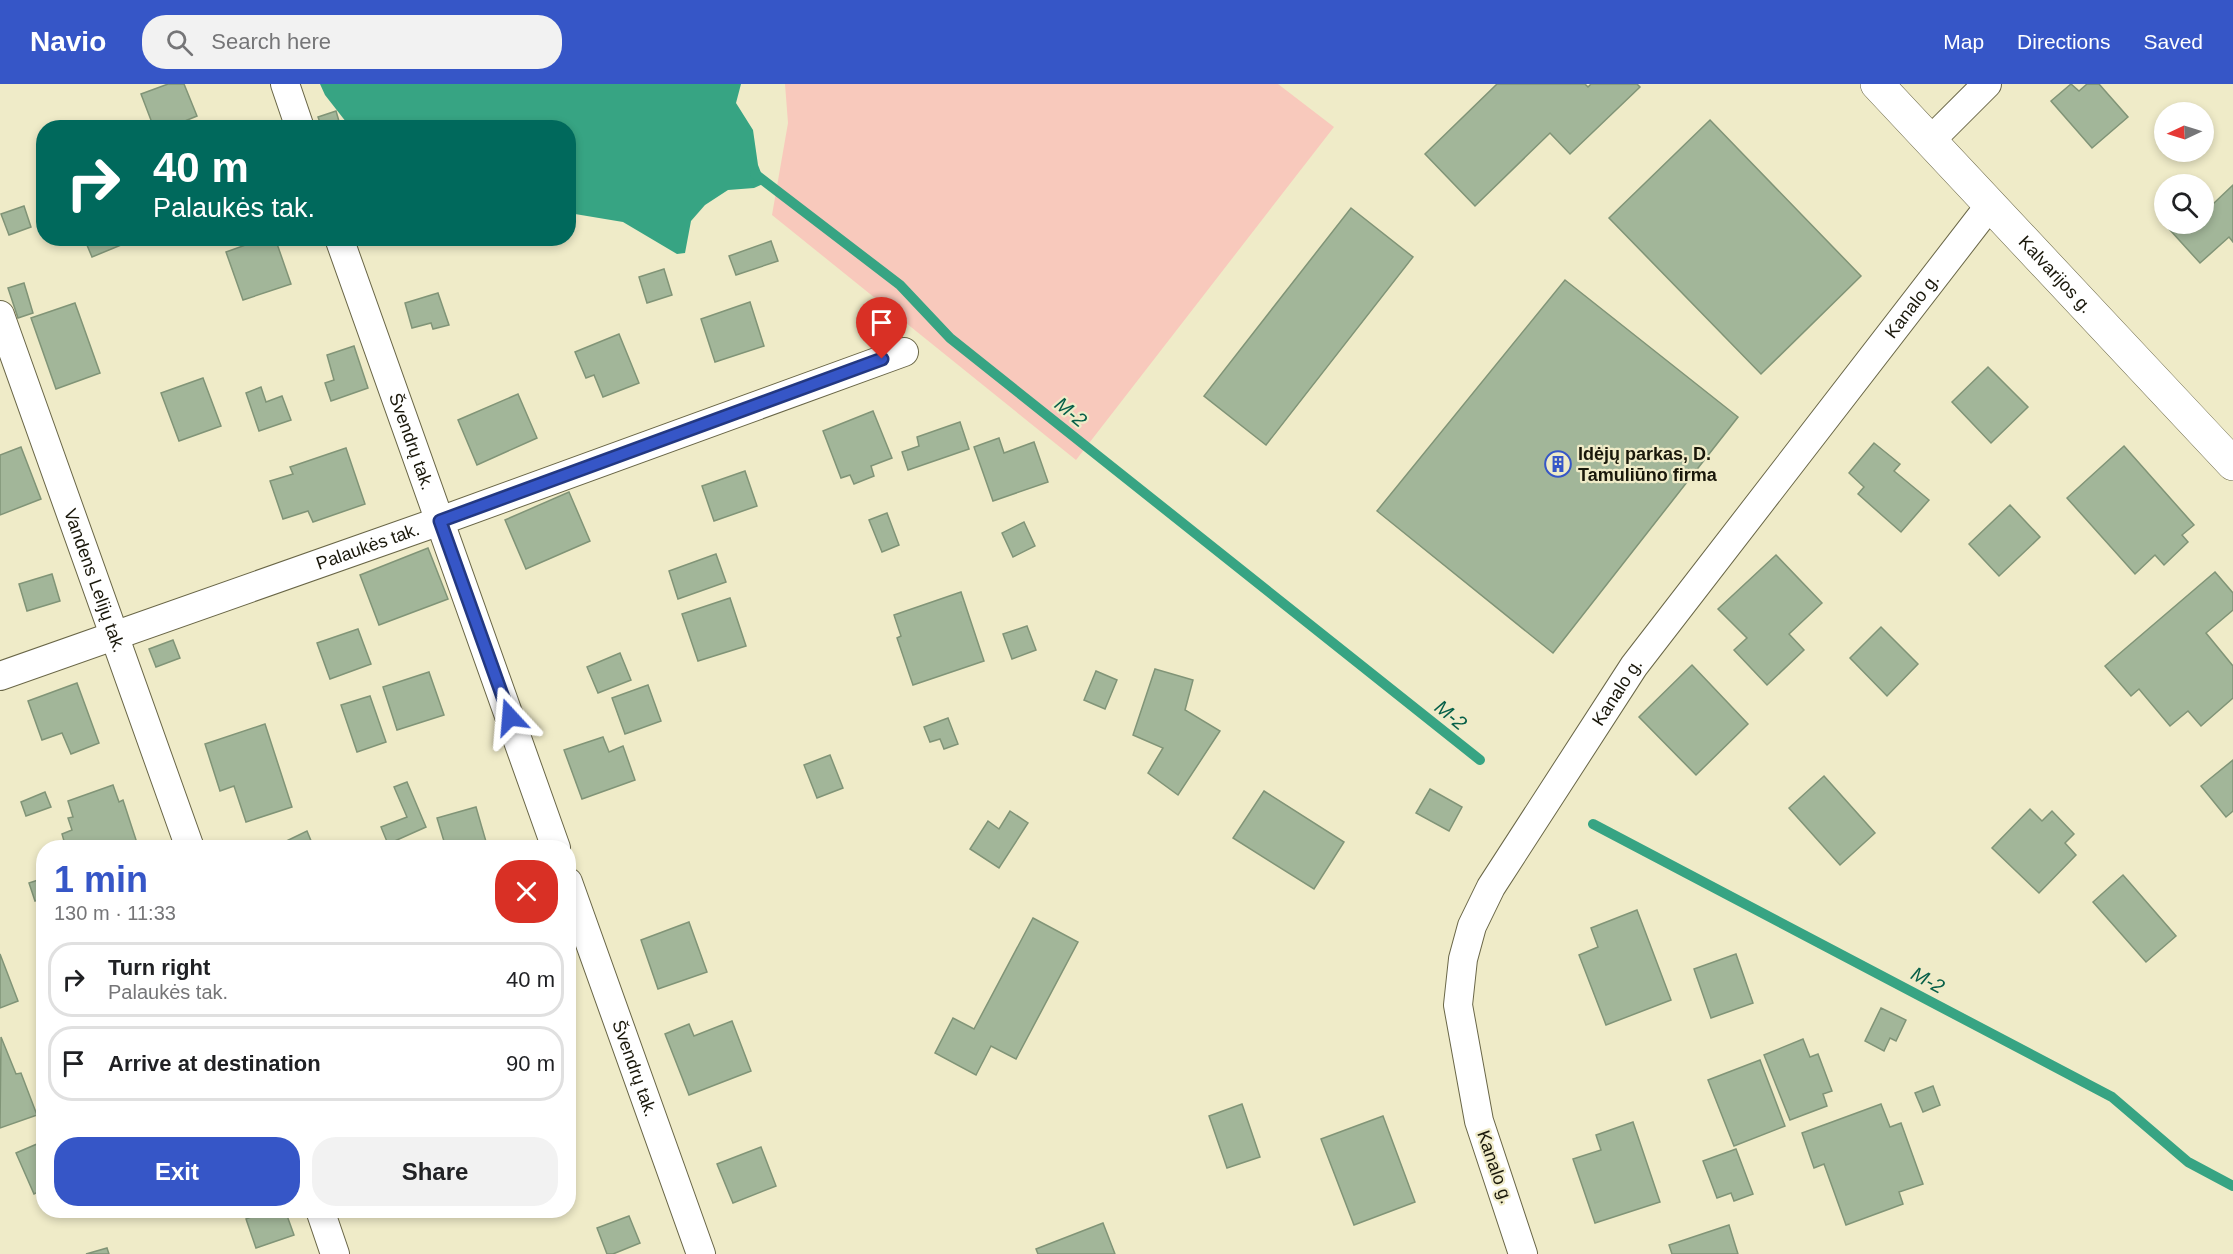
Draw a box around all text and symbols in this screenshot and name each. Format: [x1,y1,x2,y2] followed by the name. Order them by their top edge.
[142,15,562,69] search box
[30,26,106,57] text: Navio
[163,26,196,59] icon: search
[211,29,331,54] text: Search here
[1943,30,1984,53] text: Map
[2017,30,2110,53] text: Directions
[2143,30,2203,53] text: Saved
[2154,102,2214,162] north arrow
[2154,102,2214,234] map controls
[54,144,132,222] icon: right
[153,144,249,191] text: 40 m
[2154,174,2214,234] button: search
[153,193,315,223] text: Palaukės tak.
[2015,232,2096,317] street label: Kalvarijos g.
[1881,270,1943,342] street label: Kanalo g.
[856,297,907,359] pin
[865,306,898,339] icon: arrive
[385,390,438,493] street label: Švendrų tak.
[1051,393,1091,431] water label: M-2
[1578,444,1718,485] place label: Idėjų parkas, D. Tamuliūno firma
[1543,449,1573,479] building icon: Idėjų parkas, D. Tamuliūno firma
[60,506,129,655] street label: Vandens Lelijų tak.
[314,519,422,574] street label: Palaukės tak.
[1588,654,1646,729] street label: Kanalo g.
[478,685,542,749] position arrow
[1431,696,1471,734] water label: M-2
[54,859,148,900] text: 1 min
[495,860,558,923] button: close
[54,902,176,924] text: 130 m · 11:33
[108,955,210,980] text: Turn right
[1908,962,1948,998] water label: M-2
[57,963,90,996] icon: right
[506,967,555,992] text: 40 m
[108,981,228,1003] text: Palaukės tak.
[608,1017,661,1119] street label: Švendrų tak.
[57,1047,90,1080] icon: arrive
[108,1051,321,1076] text: Arrive at destination
[506,1051,555,1076] text: 90 m
[1473,1128,1517,1206] street label: Kanalo g.
[54,1137,300,1206] button: Exit
[312,1137,558,1206] button: Share

